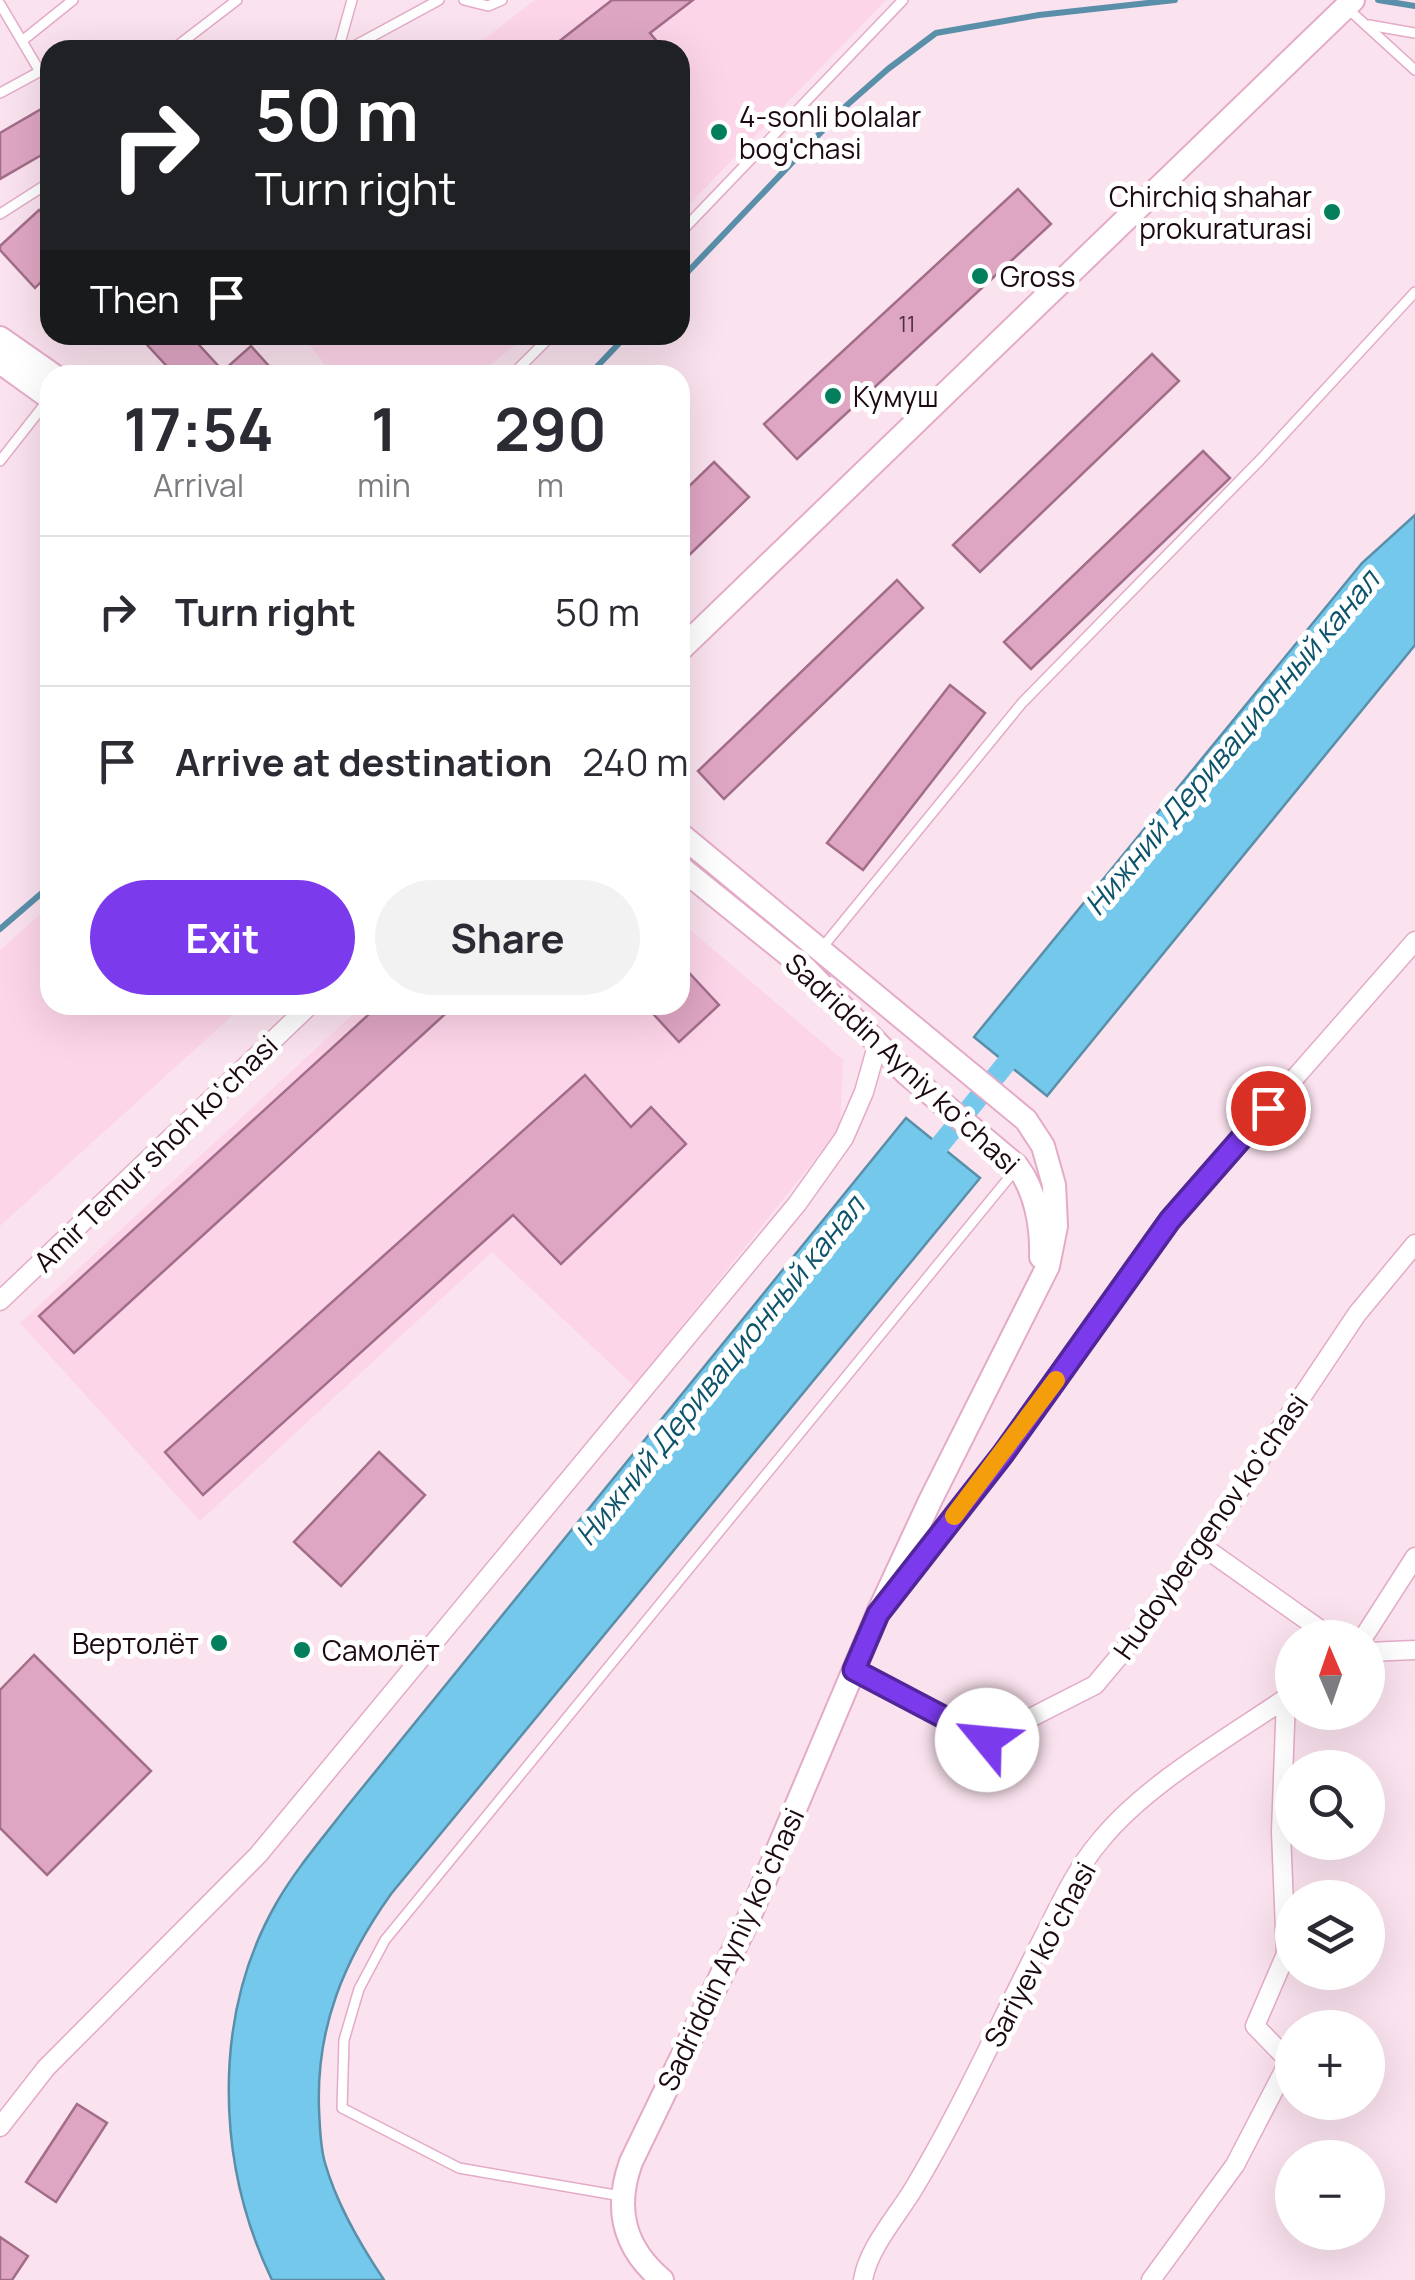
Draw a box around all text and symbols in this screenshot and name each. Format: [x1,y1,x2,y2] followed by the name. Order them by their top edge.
[255,66,419,162] text: 50 m
[90,80,220,210] icon: right
[739,97,921,167] place label: 4-sonli bolalar bog'chasi
[708,121,730,143] marker: 4-sonli bolalar bog'chasi
[255,157,456,219] text: Turn right
[1109,177,1312,247] place label: Chirchiq shahar prokuraturasi
[1321,201,1343,223] marker: Chirchiq shahar prokuraturasi
[1000,257,1075,295] place label: Gross
[969,265,991,287] marker: Gross
[199,270,254,325] icon: arrive
[90,272,179,324] text: Then
[898,309,916,339] house number: 11
[853,377,939,415] place label: Кумуш
[822,385,844,407] marker: Кумуш
[123,387,274,469] text: 17:54
[371,387,397,469] text: 1
[494,387,607,469] text: 290
[153,463,244,507] text: Arrival
[357,463,411,507] text: min
[537,463,564,507] text: m
[1074,559,1389,923] water label: Нижний Деривационный канал
[90,584,145,639] icon: right
[175,585,356,637] text: Turn right
[555,585,640,637] text: 50 m
[90,734,145,789] icon: arrive
[175,735,552,787] text: Arrive at destination
[582,735,688,787] text: 240 m
[90,880,355,995] button: Exit
[375,880,640,995] button: Share
[777,944,1029,1182] street label: Sadriddin Ayniy ko‘chasi
[25,1026,285,1280] street label: Amir Temur shoh ko‘chasi
[1226,1066,1311,1151] pin
[1241,1081,1296,1136] icon: arrive
[565,1184,875,1553] water label: Нижний Деривационный канал
[1104,1386,1316,1666] street label: Hudoybergenov ko‘chasi
[1275,1620,1385,1730] north arrow
[1275,1620,1385,2250] map controls
[72,1624,199,1662] place label: Вертолёт
[322,1631,440,1669] place label: Самолёт
[208,1632,230,1654] marker: Вертолёт
[291,1639,313,1661] marker: Самолёт
[935,1688,1039,1792] position arrow
[1275,1750,1385,1860] button: search
[648,1801,812,2097] street label: Sadriddin Ayniy ko‘chasi
[974,1855,1104,2053] street label: Sariyev ko‘chasi
[1275,1880,1385,1990] button: layers
[1275,2010,1385,2120] button: +
[1275,2140,1385,2250] button: −

